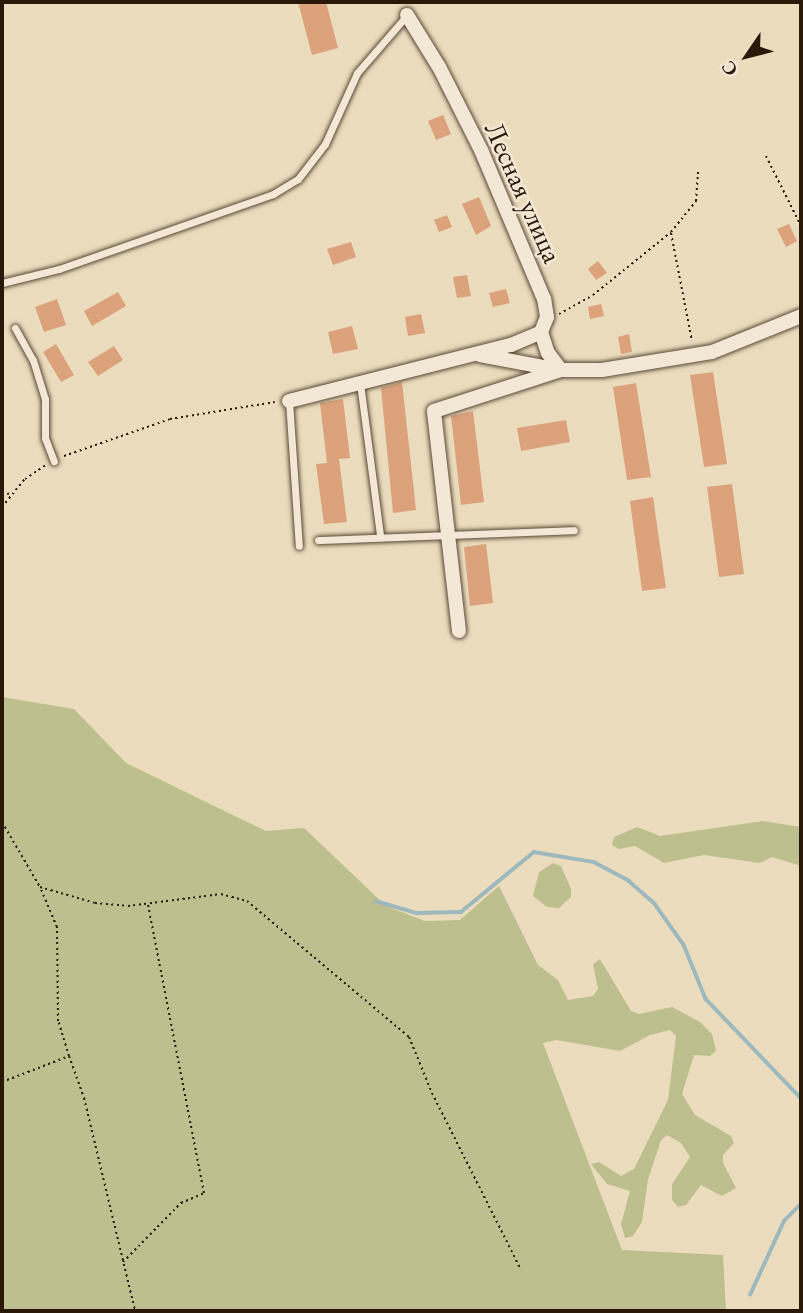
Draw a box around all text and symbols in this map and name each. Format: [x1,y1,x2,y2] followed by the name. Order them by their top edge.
[712,21,782,91] north arrow
[715,56,743,81] text: С
[478,116,570,268] street label: Лесная улица

